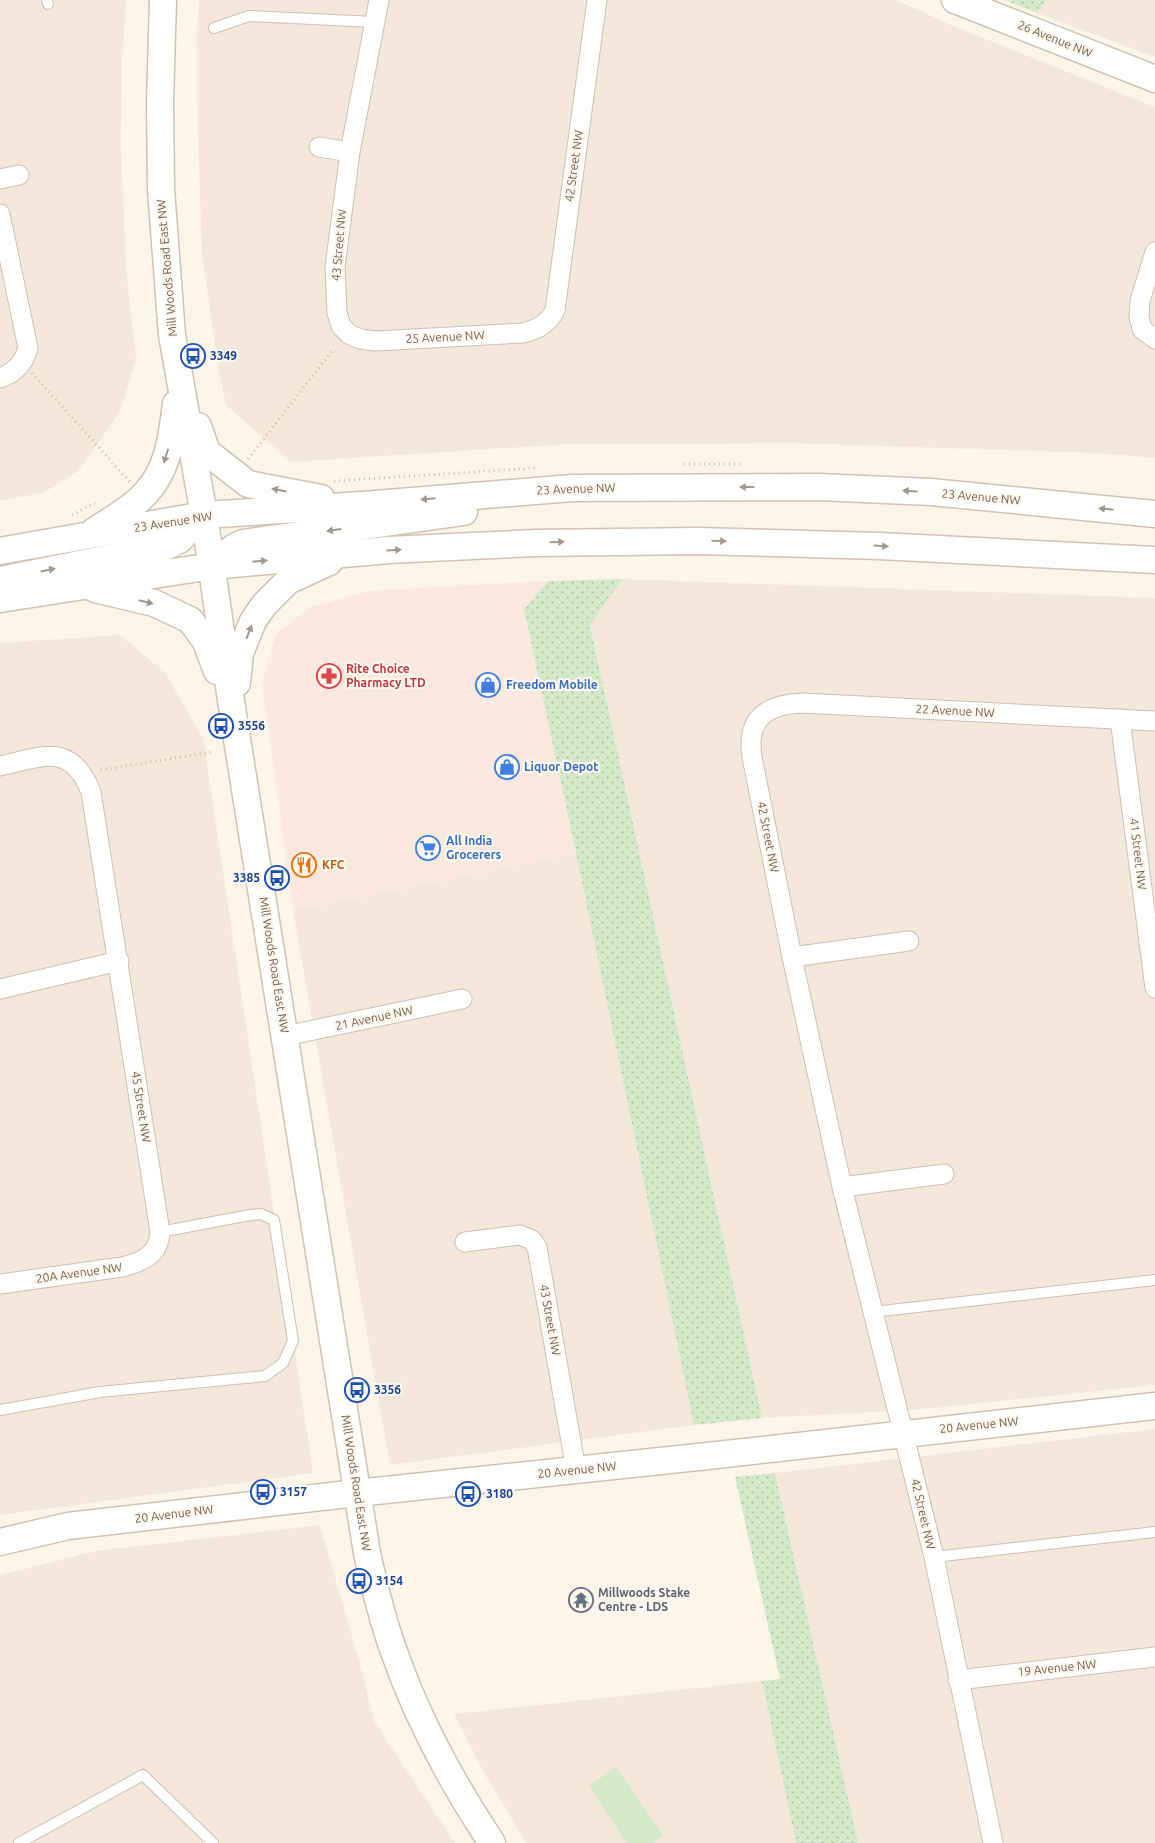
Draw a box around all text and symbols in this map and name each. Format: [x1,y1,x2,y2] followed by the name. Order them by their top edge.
[1016,18,1094,59] street label: 26 Avenue NW
[562,129,585,203] street label: 42 Street NW
[154,199,179,337] street label: Mill Woods Road East NW
[329,208,348,281] street label: 43 Street NW
[405,328,485,345] street label: 25 Avenue NW
[180,343,206,369] bus stop icon: 3349
[210,349,237,362] place label: 3349
[162,449,170,464] one-way arrow
[536,481,616,496] street label: 23 Avenue NW
[739,483,755,491] one-way arrow
[271,486,287,494] one-way arrow
[902,487,918,495] one-way arrow
[941,487,1021,506] street label: 23 Avenue NW
[420,496,436,504] one-way arrow
[1098,505,1114,513] one-way arrow
[133,509,213,534] street label: 23 Avenue NW
[326,527,342,535] one-way arrow
[549,538,565,546] one-way arrow
[711,538,727,546] one-way arrow
[874,542,890,550] one-way arrow
[387,545,403,553] one-way arrow
[252,557,268,565] one-way arrow
[40,566,55,574] one-way arrow
[139,598,154,606] one-way arrow
[245,625,253,639] one-way arrow
[346,662,426,689] place label: Rite Choice Pharmacy LTD
[316,663,342,689] pharmacy icon: Rite Choice Pharmacy LTD
[475,672,501,698] shop icon: Freedom Mobile
[506,678,598,691] place label: Freedom Mobile
[915,702,995,719] street label: 22 Avenue NW
[208,713,234,739] bus stop icon: 3556
[238,719,265,732] place label: 3556
[494,754,520,780] shop icon: Liquor Depot
[524,760,598,773] place label: Liquor Depot
[755,800,782,874] street label: 42 Street NW
[1128,817,1149,891] street label: 41 Street NW
[446,834,502,861] place label: All India Grocerers
[415,835,441,861] supermarket icon: All India Grocerers
[291,852,317,878] restaurant icon: KFC
[322,858,345,871] place label: KFC
[264,865,290,891] bus stop icon: 3385
[233,871,260,884] place label: 3385
[257,896,292,1034] street label: Mill Woods Road East NW
[334,1003,414,1032] street label: 21 Avenue NW
[129,1070,154,1144] street label: 45 Street NW
[35,1260,123,1285] street label: 20A Avenue NW
[538,1283,563,1357] street label: 43 Street NW
[344,1377,370,1403] bus stop icon: 3356
[374,1383,401,1396] place label: 3356
[339,1414,374,1552] street label: Mill Woods Road East NW
[939,1414,1019,1435] street label: 20 Avenue NW
[537,1459,617,1480] street label: 20 Avenue NW
[909,1477,938,1551] street label: 42 Street NW
[250,1479,276,1505] bus stop icon: 3157
[455,1481,481,1507] bus stop icon: 3180
[280,1485,307,1498] place label: 3157
[486,1487,513,1500] place label: 3180
[134,1502,214,1525] street label: 20 Avenue NW
[346,1568,372,1594] bus stop icon: 3154
[376,1574,403,1587] place label: 3154
[598,1586,690,1613] place label: Millwoods Stake Centre - LDS
[568,1587,594,1613] temple icon: Millwoods Stake Centre - LDS
[1017,1657,1097,1678] street label: 19 Avenue NW

